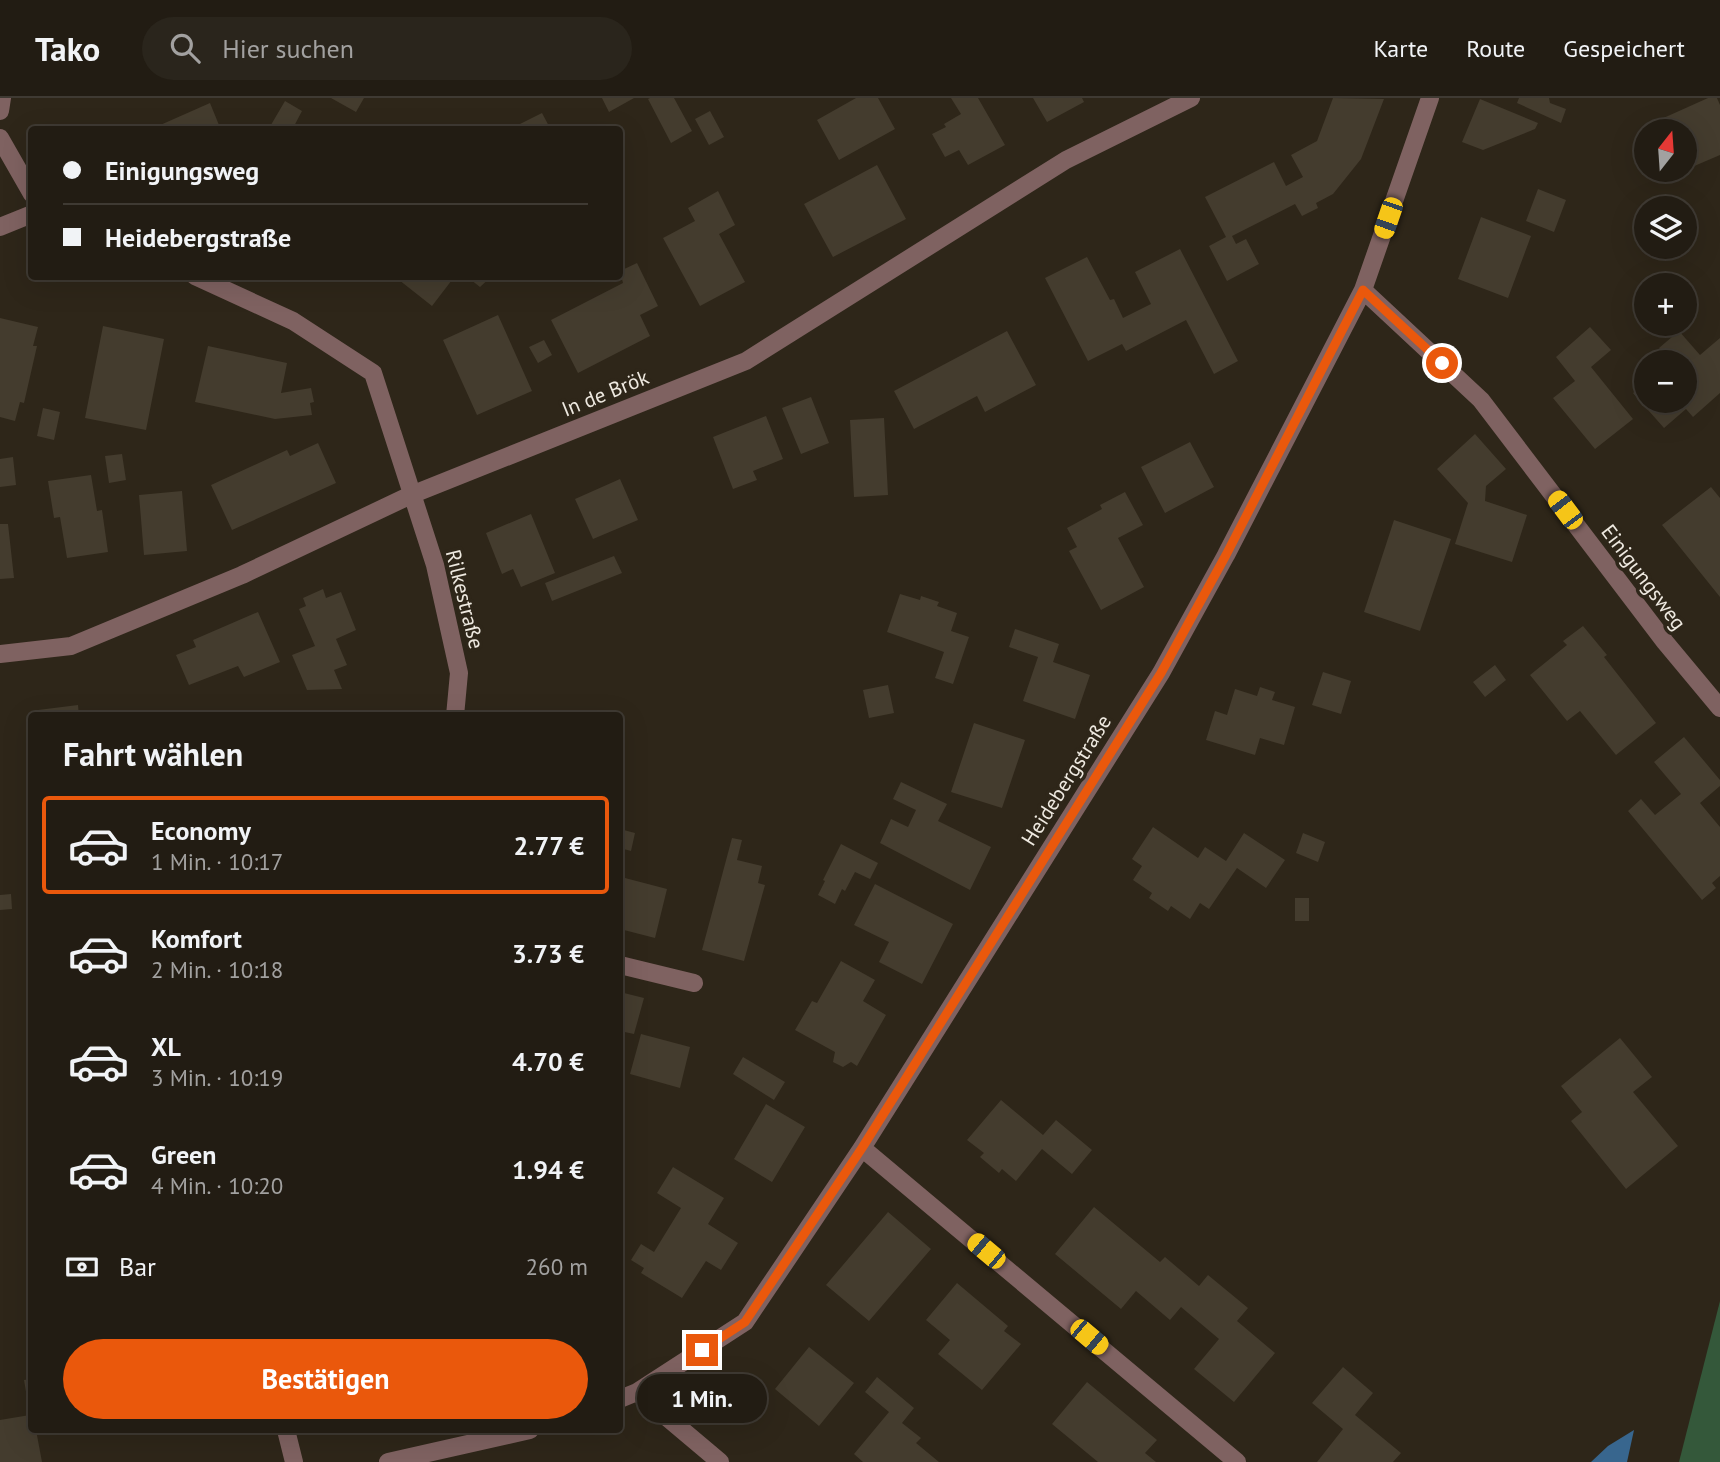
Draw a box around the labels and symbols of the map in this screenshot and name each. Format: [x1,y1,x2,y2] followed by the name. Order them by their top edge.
[1634,119,1698,182] north arrow
[1372,195,1405,241] car
[1426,347,1458,379] route start
[558,363,652,423] street label: In de Brök
[1544,487,1587,533] car
[1596,519,1692,635] street label: Einigungsweg
[440,547,490,651] street label: Rilkestraße
[1015,709,1117,851] street label: Heidebergstraße
[964,1229,1009,1273] car
[1067,1315,1112,1359] car
[686,1334,718,1366] route end
[637,1374,767,1424] callout: 1 Min.

